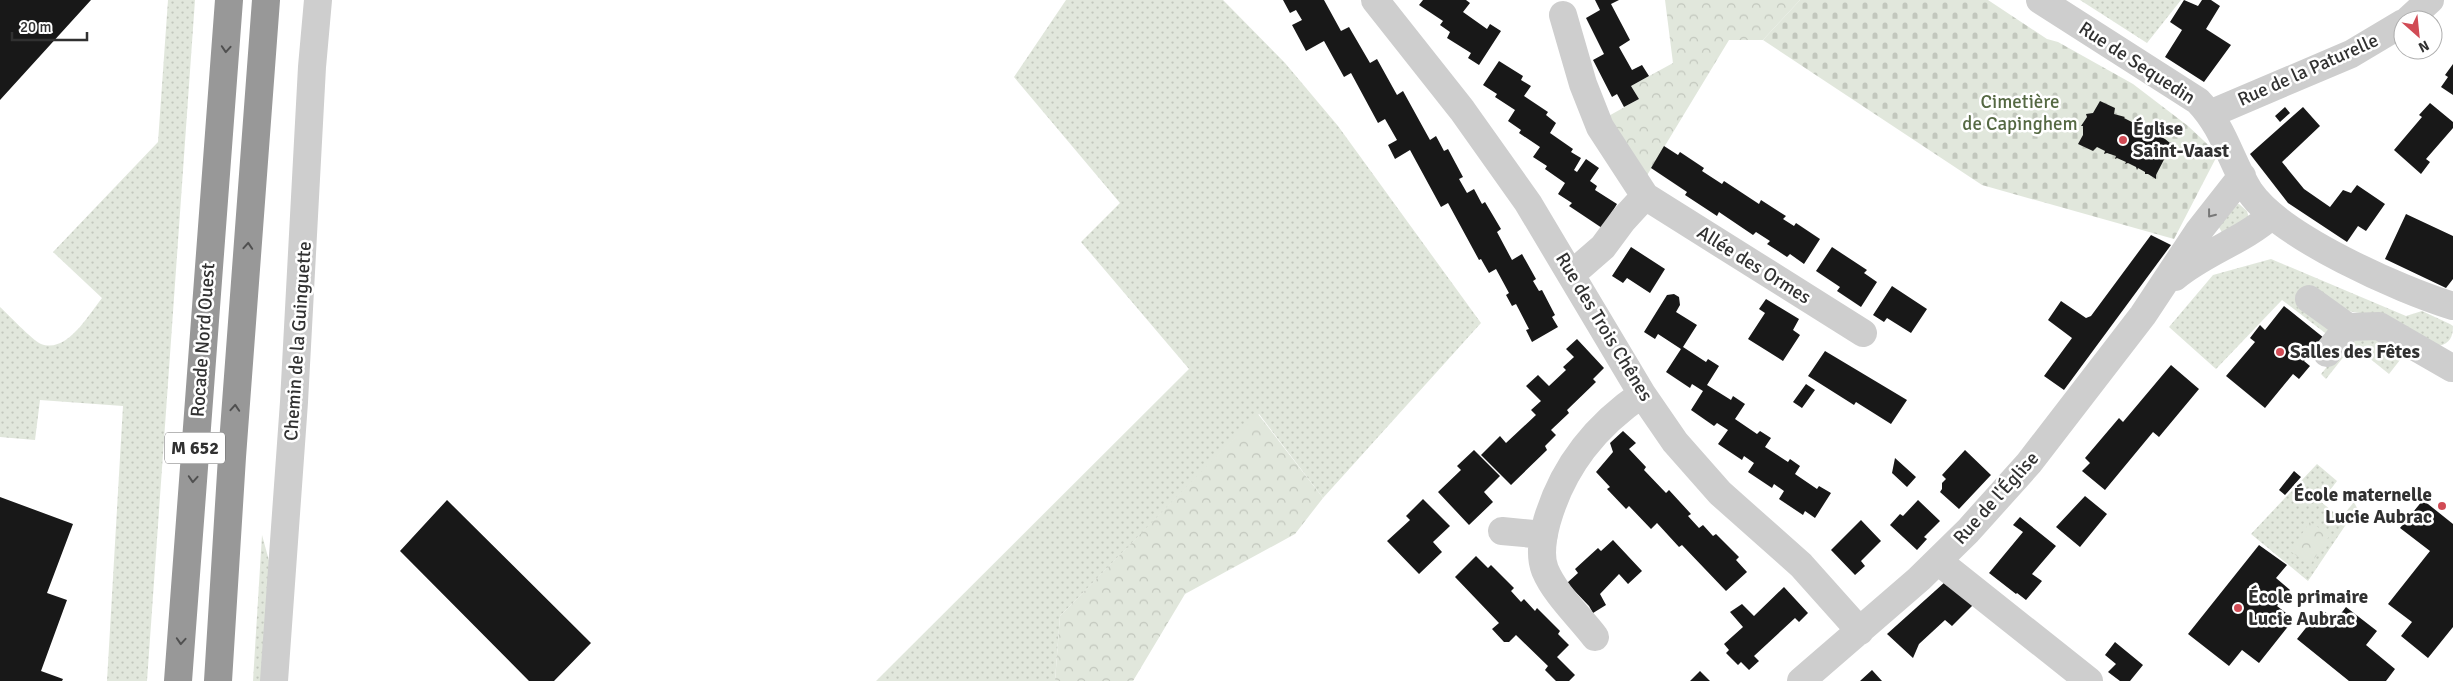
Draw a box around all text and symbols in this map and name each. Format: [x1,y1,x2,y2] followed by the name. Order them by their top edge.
[12,10,88,42] scale bar
[2393,10,2443,60] north arrow
[2074,16,2200,110] street label: Rue de Sequedin
[20,18,51,36] text: 20 m
[2234,28,2382,112] street label: Rue de la Paturelle
[2415,36,2432,56] text: N
[220,45,231,53] one-way arrow
[1962,90,2078,136] park label: Cimetière de Capinghem
[2133,117,2229,163] place label: Église Saint-Vaast
[2117,134,2129,146] marker: Église Saint-Vaast
[2209,208,2217,217] one-way arrow
[1693,220,1815,310] street label: Allée des Ormes
[279,240,317,442] street label: Chemin de la Guinguette
[242,242,253,250] one-way arrow
[1550,248,1658,406] street label: Rue des Trois Chênes
[186,262,220,418] street label: Rocade Nord Ouest
[2290,340,2420,364] place label: Salles des Fêtes
[2274,346,2286,358] marker: Salles des Fêtes
[230,404,241,412] one-way arrow
[165,432,225,463] road number: M 652
[1948,447,2044,549] street label: Rue de l'Église
[187,476,198,484] one-way arrow
[2293,483,2432,529] place label: École maternelle Lucie Aubrac
[2436,500,2448,512] marker: École maternelle Lucie Aubrac
[2248,585,2368,631] place label: École primaire Lucie Aubrac
[2232,602,2244,614] marker: École primaire Lucie Aubrac
[176,638,187,646] one-way arrow

